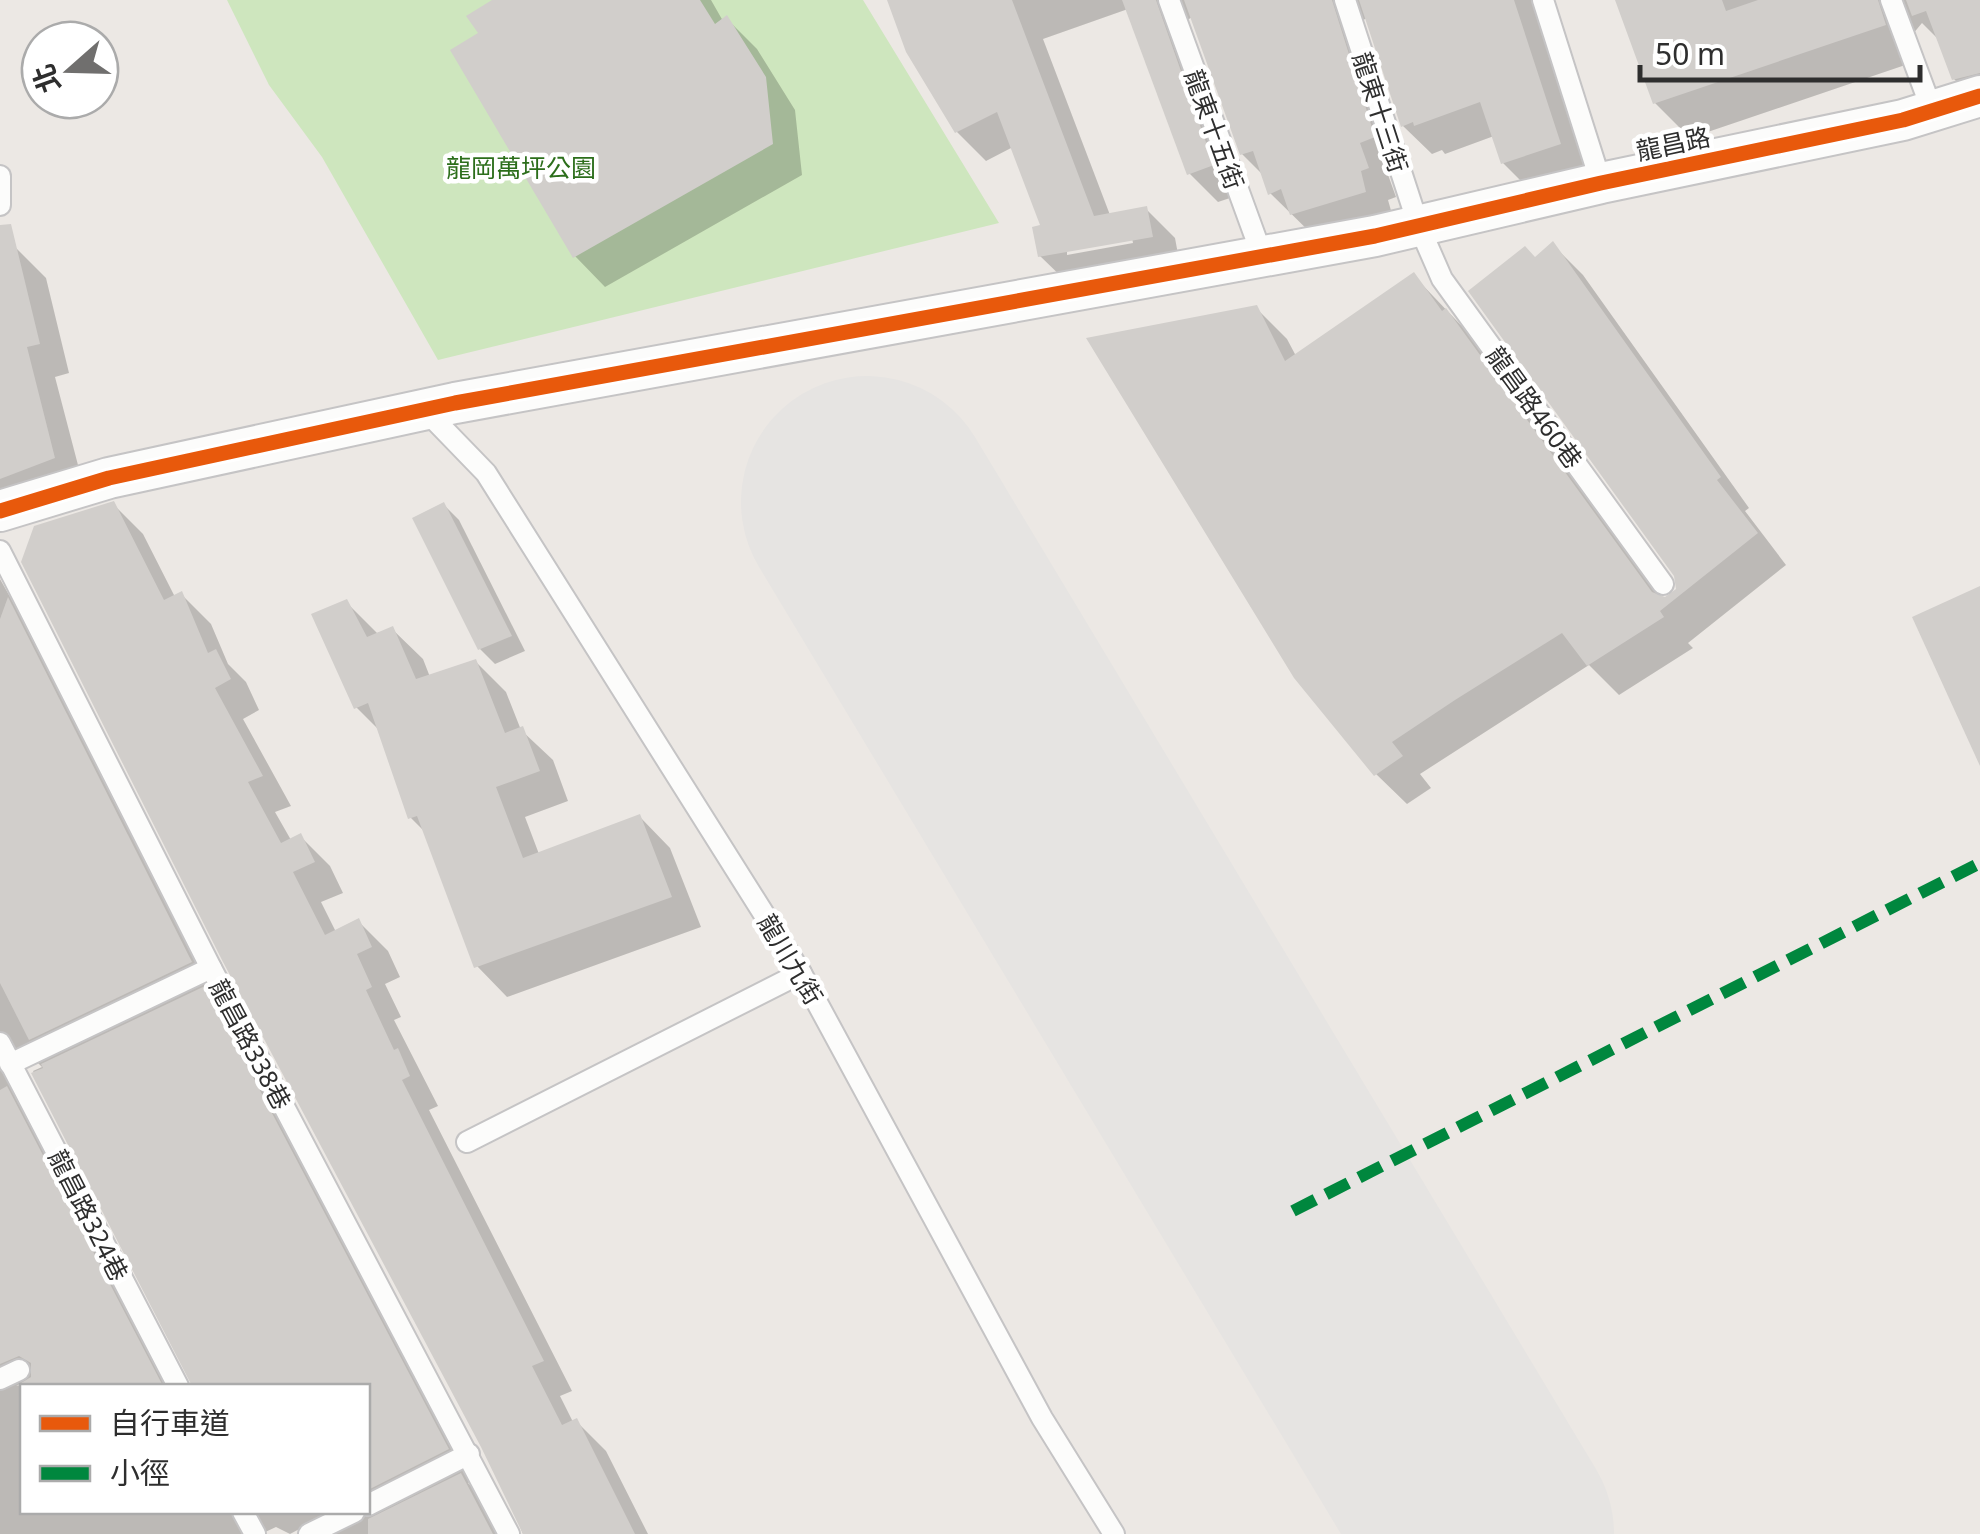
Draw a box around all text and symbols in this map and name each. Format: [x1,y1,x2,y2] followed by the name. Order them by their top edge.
[20,20,120,120] north arrow
[1640,20,1920,82] scale bar
[1655,33,1725,74] text: 50 m
[1346,47,1416,177] street label: 龍東十三街
[23,59,68,99] text: 北
[1178,64,1252,194] street label: 龍東十五街
[1633,119,1713,167] street label: 龍昌路
[446,150,596,184] park label: 龍岡萬坪公園
[1479,339,1591,475] street label: 龍昌路460巷
[751,907,831,1011] street label: 龍川九街
[202,973,300,1115] street label: 龍昌路338巷
[41,1144,137,1286] street label: 龍昌路324巷
[20,1384,370,1514] legend
[110,1402,230,1443] text: 自行車道
[110,1452,170,1493] text: 小徑

